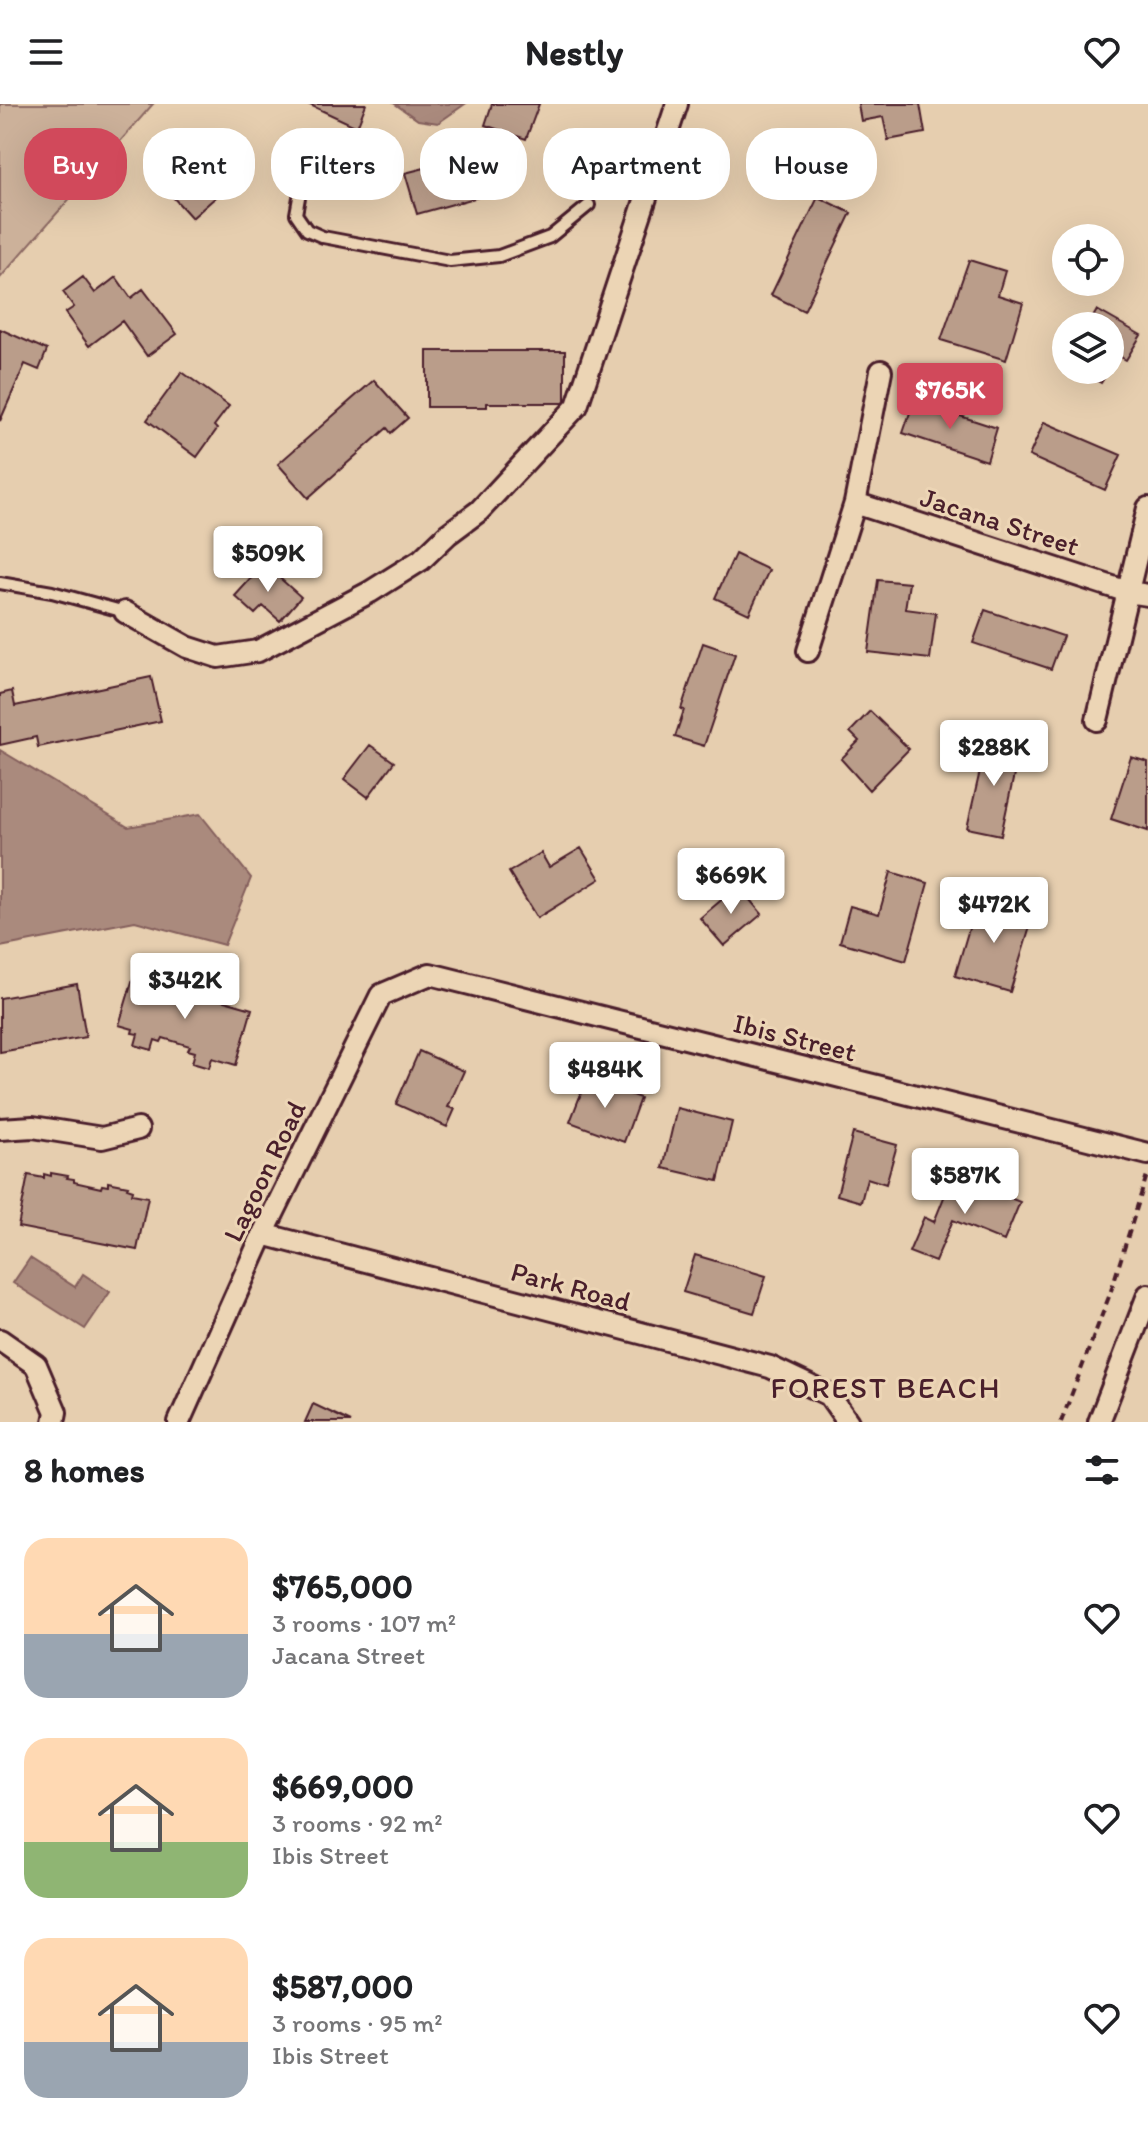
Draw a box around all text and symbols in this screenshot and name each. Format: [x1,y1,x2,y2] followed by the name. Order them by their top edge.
[24,30,68,74] icon: menu
[1080,30,1124,74] icon: heart
[525,31,623,74] text: Nestly
[24,128,127,200] chip: Buy
[143,128,255,200] chip: Rent
[271,128,404,200] chip: Filters
[420,128,527,200] chip: New
[543,128,730,200] chip: Apartment
[746,128,877,200] chip: House
[1052,224,1124,384] map controls
[1052,224,1124,296] button: locate
[1052,312,1124,384] button: layers
[894,363,1006,431] pin: $765K
[915,373,985,405] text: $765K
[916,479,1084,563] street label: Jacana Street
[212,526,324,594] pin: $509K
[231,536,305,568] text: $509K
[938,720,1050,788] pin: $288K
[958,730,1030,762] text: $288K
[675,848,787,916] pin: $669K
[696,858,766,890] text: $669K
[938,877,1050,945] pin: $472K
[958,887,1030,919] text: $472K
[129,953,241,1021] pin: $342K
[148,963,222,995] text: $342K
[730,1005,860,1069] street label: Ibis Street
[549,1042,661,1110] pin: $484K
[567,1052,643,1084] text: $484K
[215,1095,313,1247] street label: Lagoon Road
[909,1148,1021,1216] pin: $587K
[930,1158,1000,1190] text: $587K
[507,1254,635,1318] street label: Park Road
[771,1369,1001,1406] district label: FOREST BEACH
[1080,1448,1124,1492] icon: filters
[24,1450,145,1491] text: 8 homes
[272,1566,413,1607] text: $765,000
[88,1570,184,1666] icon: home
[1080,1596,1124,1640] icon: heart
[272,1607,456,1639] text: 3 rooms · 107 m²
[272,1639,425,1671] text: Jacana Street
[272,1766,414,1807] text: $669,000
[88,1770,184,1866] icon: home
[1080,1796,1124,1840] icon: heart
[272,1807,443,1839] text: 3 rooms · 92 m²
[272,1839,389,1871] text: Ibis Street
[272,1966,413,2007] text: $587,000
[88,1970,184,2066] icon: home
[1080,1996,1124,2040] icon: heart
[272,2007,443,2039] text: 3 rooms · 95 m²
[272,2039,389,2071] text: Ibis Street

